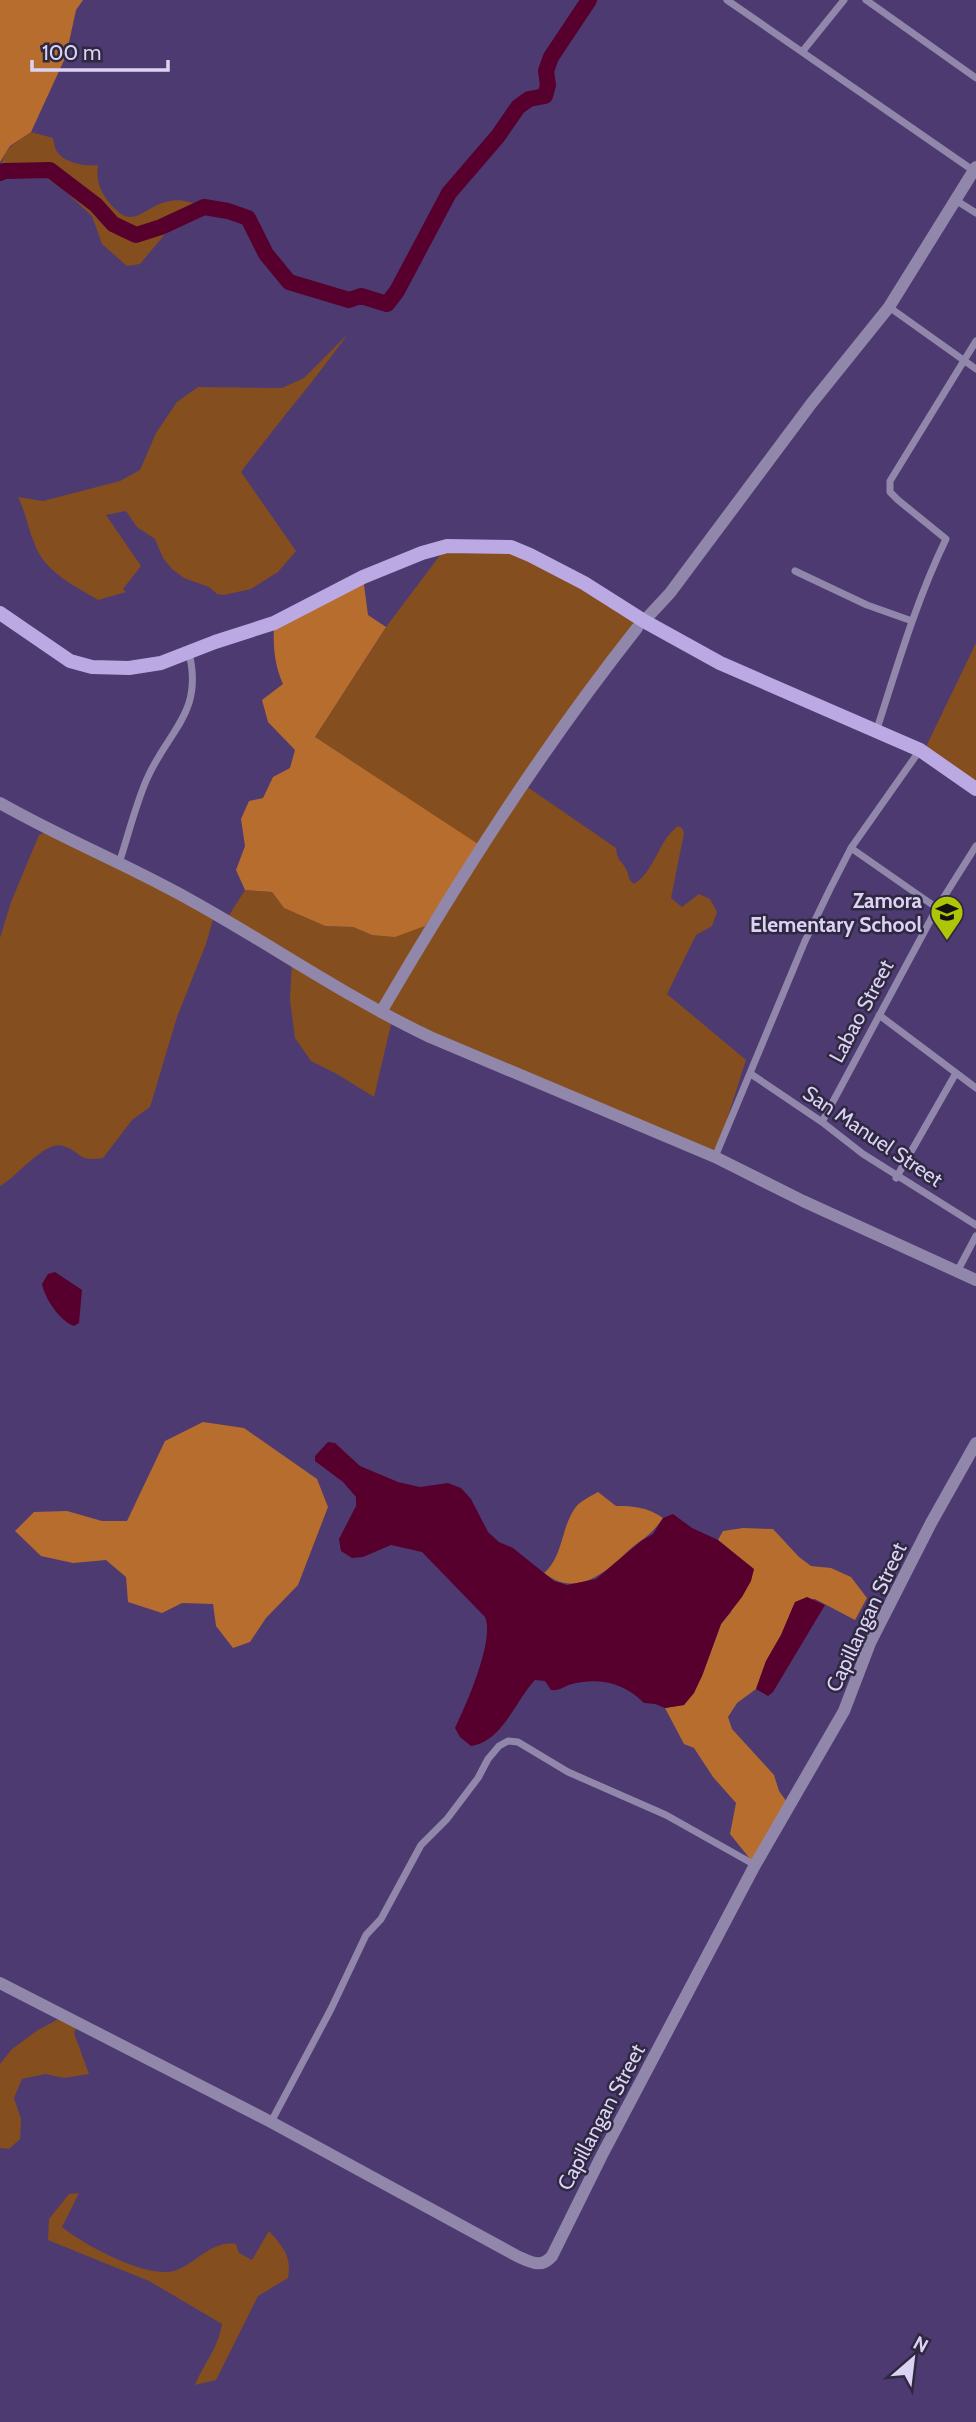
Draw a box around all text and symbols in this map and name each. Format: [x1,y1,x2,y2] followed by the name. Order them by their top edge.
[32,28,168,72] scale bar
[42,40,101,65] text: 100 m
[750,888,923,937] place label: Zamora Elementary School
[928,893,966,942] school or university icon: Zamora Elementary School
[824,955,898,1067] street label: Labao Street
[798,1080,948,1192] street label: San Manuel Street
[820,1538,912,1696] street label: Capillangan Street
[552,2040,650,2194] street label: Capillangan Street
[878,2324,948,2394] north arrow
[909,2331,932,2358] text: N

